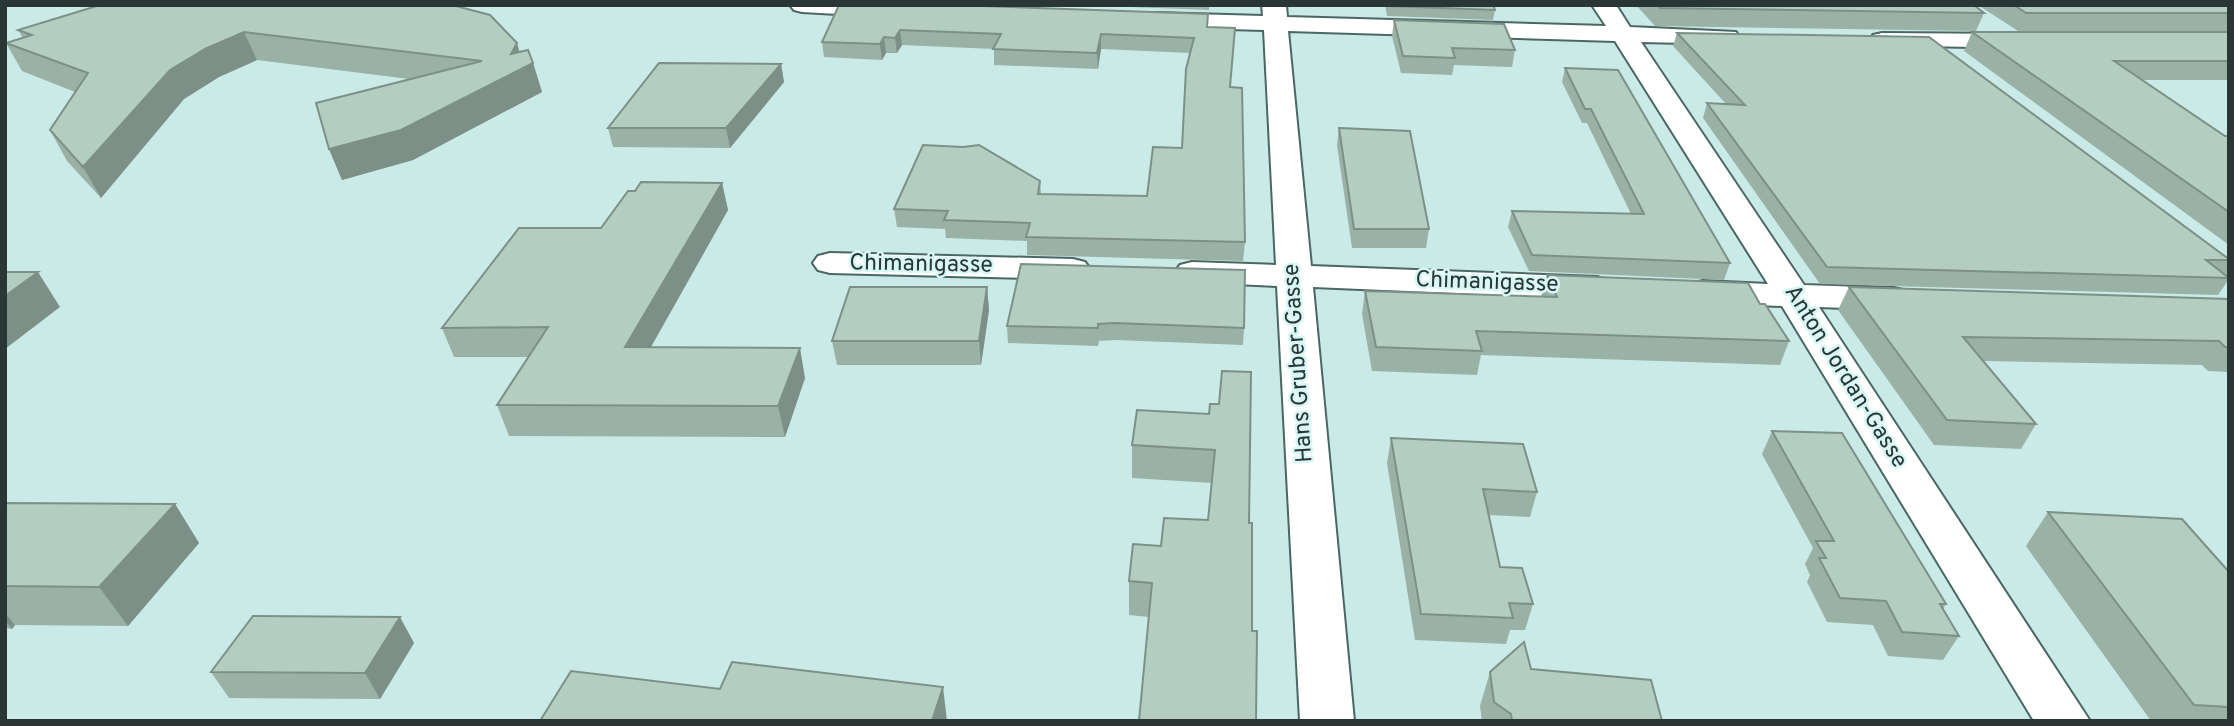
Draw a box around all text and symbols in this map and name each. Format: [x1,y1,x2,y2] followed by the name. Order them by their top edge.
[849,249,993,281] street label: Chimanigasse
[1278,262,1320,464] street label: Hans Gruber-Gasse
[1415,266,1559,300] street label: Chimanigasse
[1777,280,1913,474] street label: Anton Jordan-Gasse

